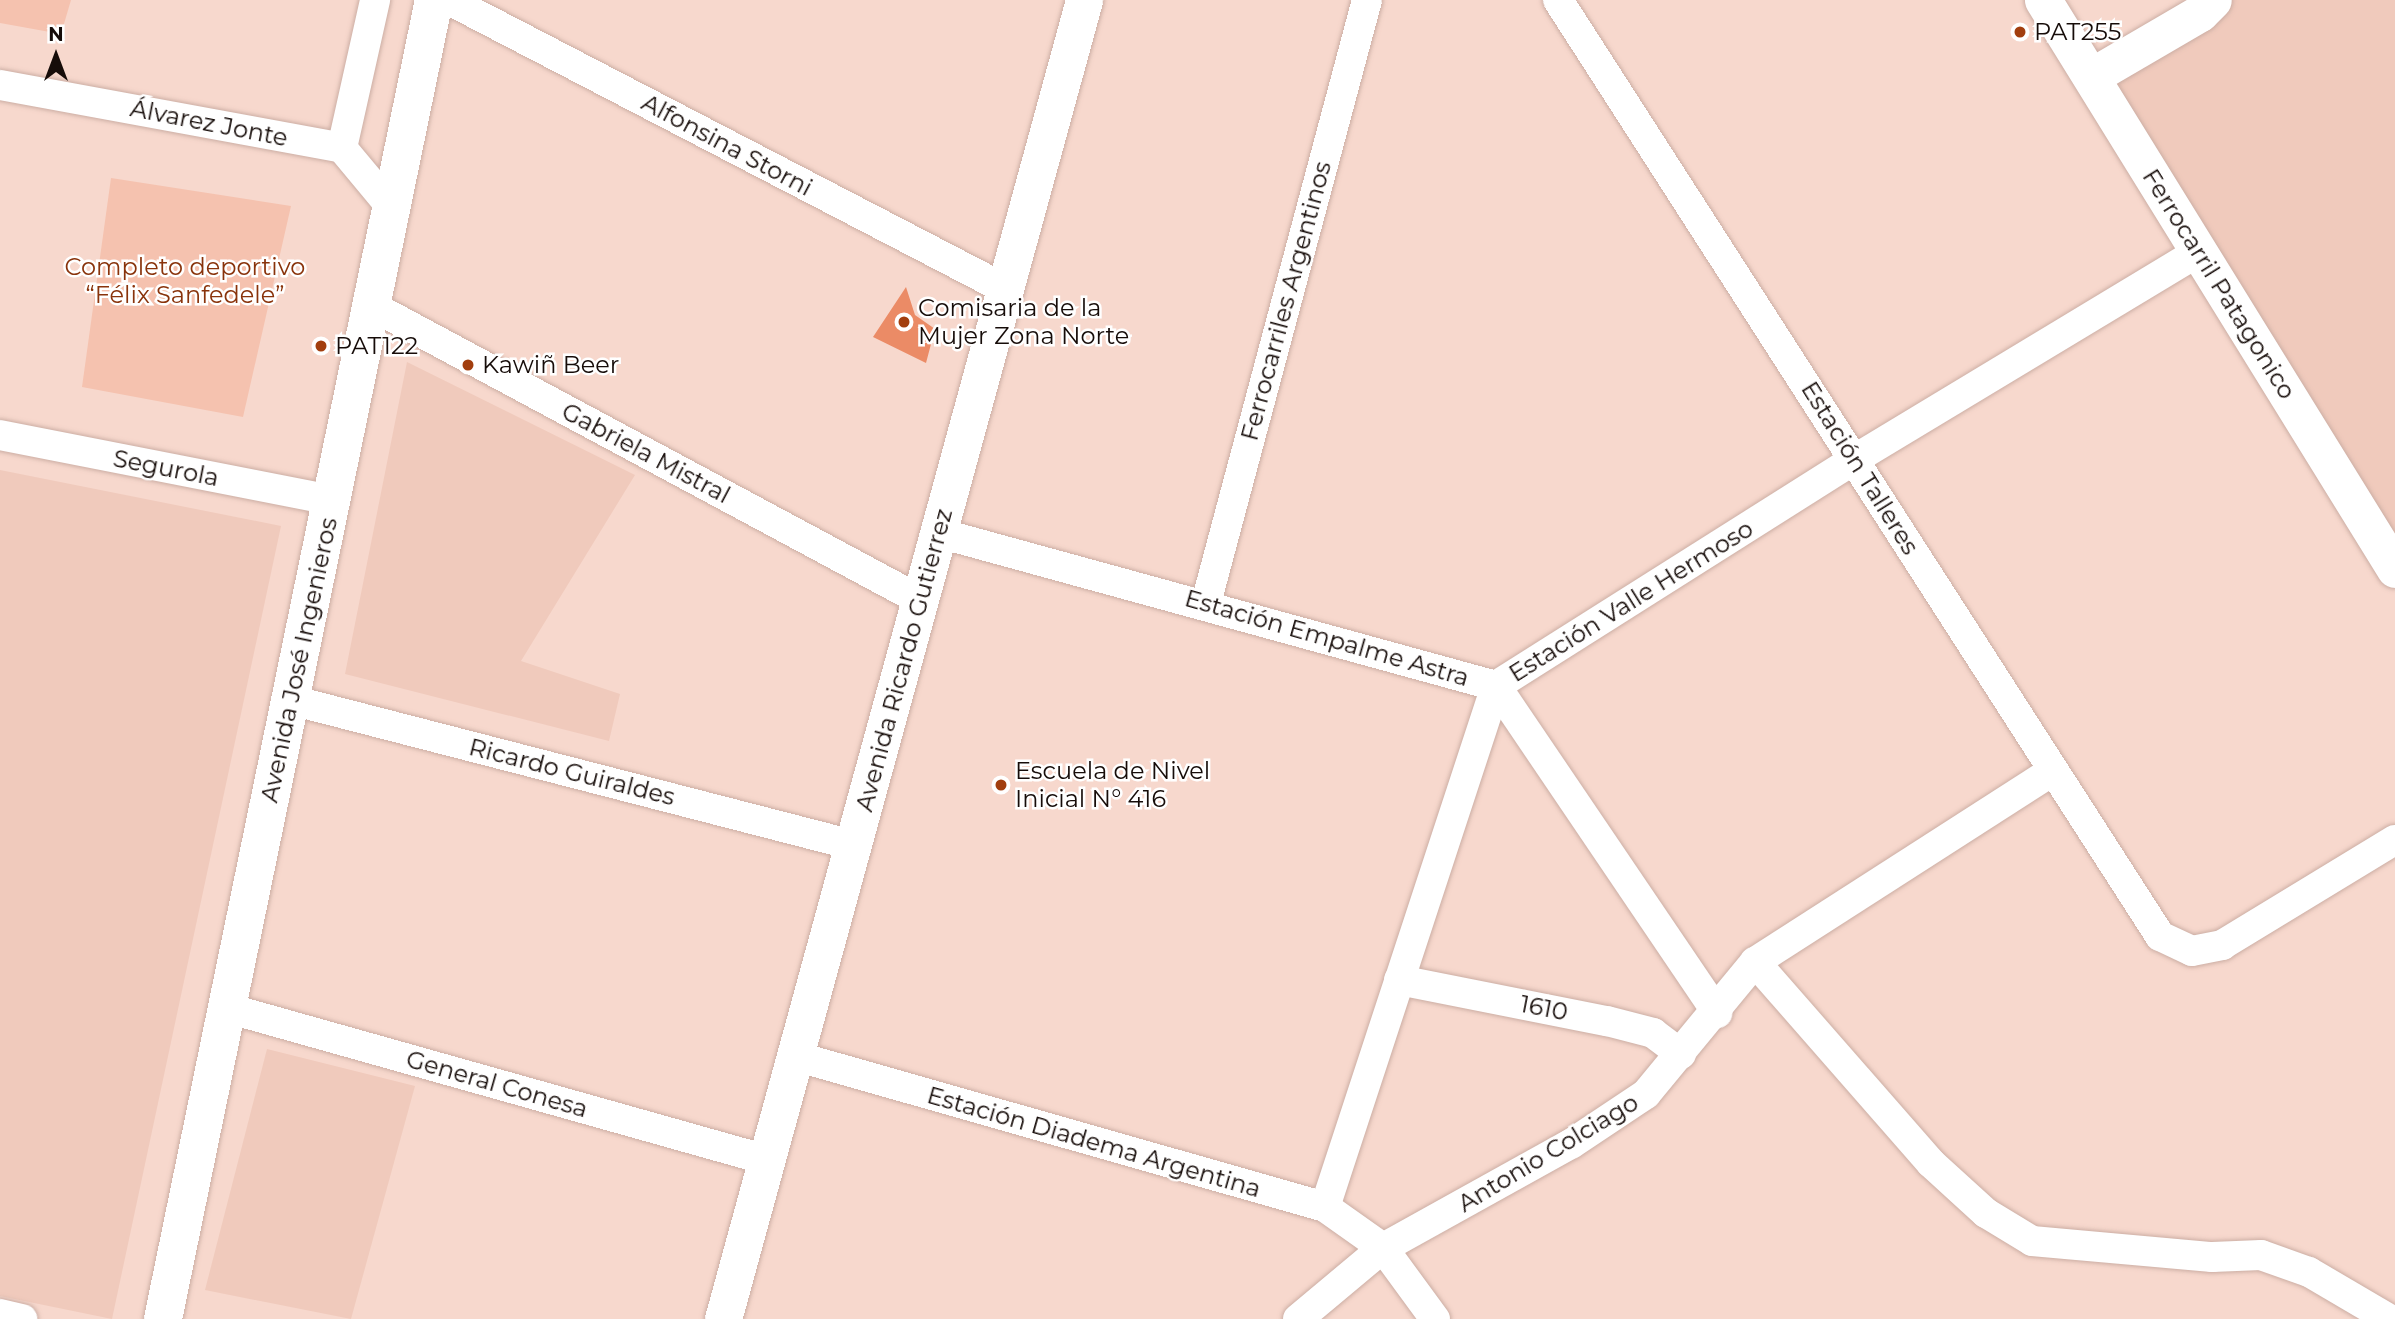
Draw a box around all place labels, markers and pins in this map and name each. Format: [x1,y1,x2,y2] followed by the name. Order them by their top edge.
[2034,18,2121,46] place label: PAT255
[2012,24,2028,40] marker: PAT255
[918,294,1129,350] place label: Comisaria de la Mujer Zona Norte
[896,314,912,330] marker: Comisaria de la Mujer Zona Norte
[335,332,418,360] place label: PAT122
[313,338,329,354] marker: PAT122
[482,351,619,379] place label: Kawiñ Beer
[460,357,476,373] marker: Kawiñ Beer
[1015,757,1210,813] place label: Escuela de Nivel Inicial N° 416
[993,777,1009,793] marker: Escuela de Nivel Inicial N° 416

